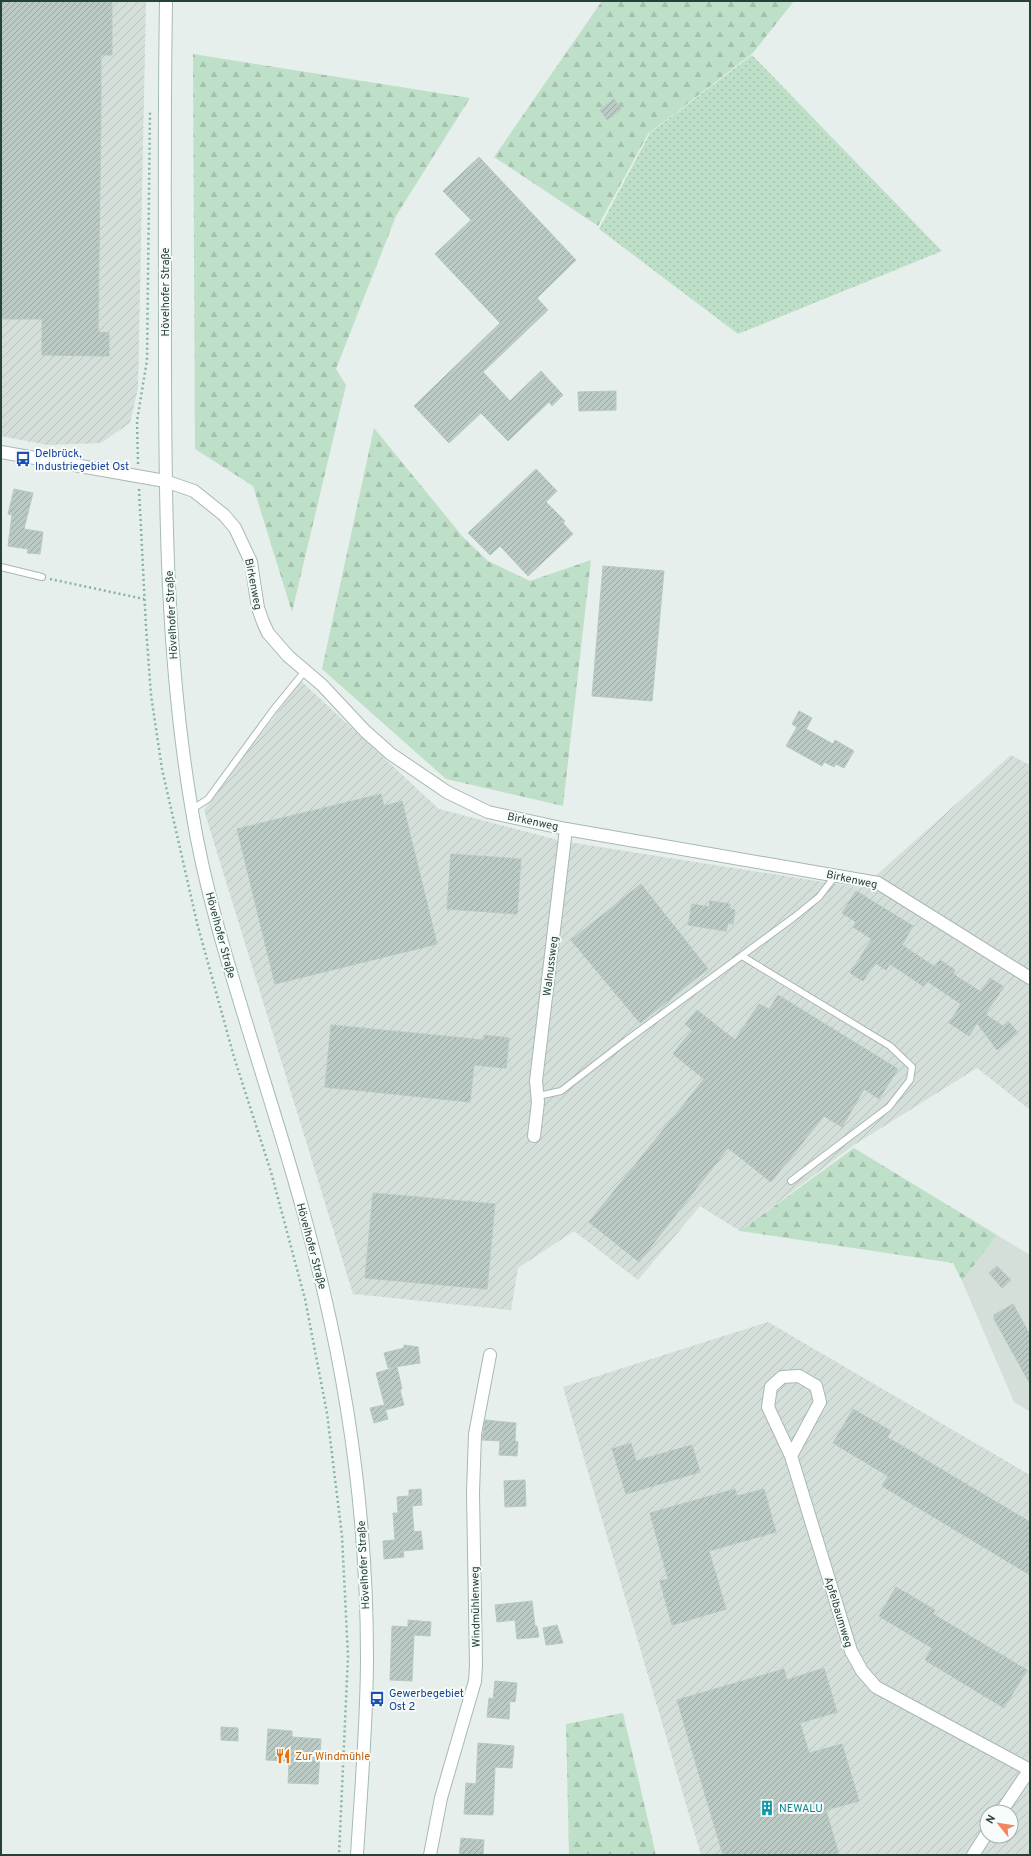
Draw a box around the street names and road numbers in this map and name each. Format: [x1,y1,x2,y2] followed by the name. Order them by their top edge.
[159,247,173,336] street label: Hövelhofer Straße
[241,557,265,611] street label: Birkenweg
[163,570,181,660] street label: Hövelhofer Straße
[506,810,560,834] street label: Birkenweg
[825,868,879,892] street label: Birkenweg
[202,891,238,980] street label: Hövelhofer Straße
[540,935,562,997] street label: Walnussweg
[293,1202,329,1291] street label: Hövelhofer Straße
[355,1520,373,1610] street label: Hövelhofer Straße
[468,1566,484,1648] street label: Windmühlenweg
[821,1575,855,1649] street label: Apfelbaumweg

